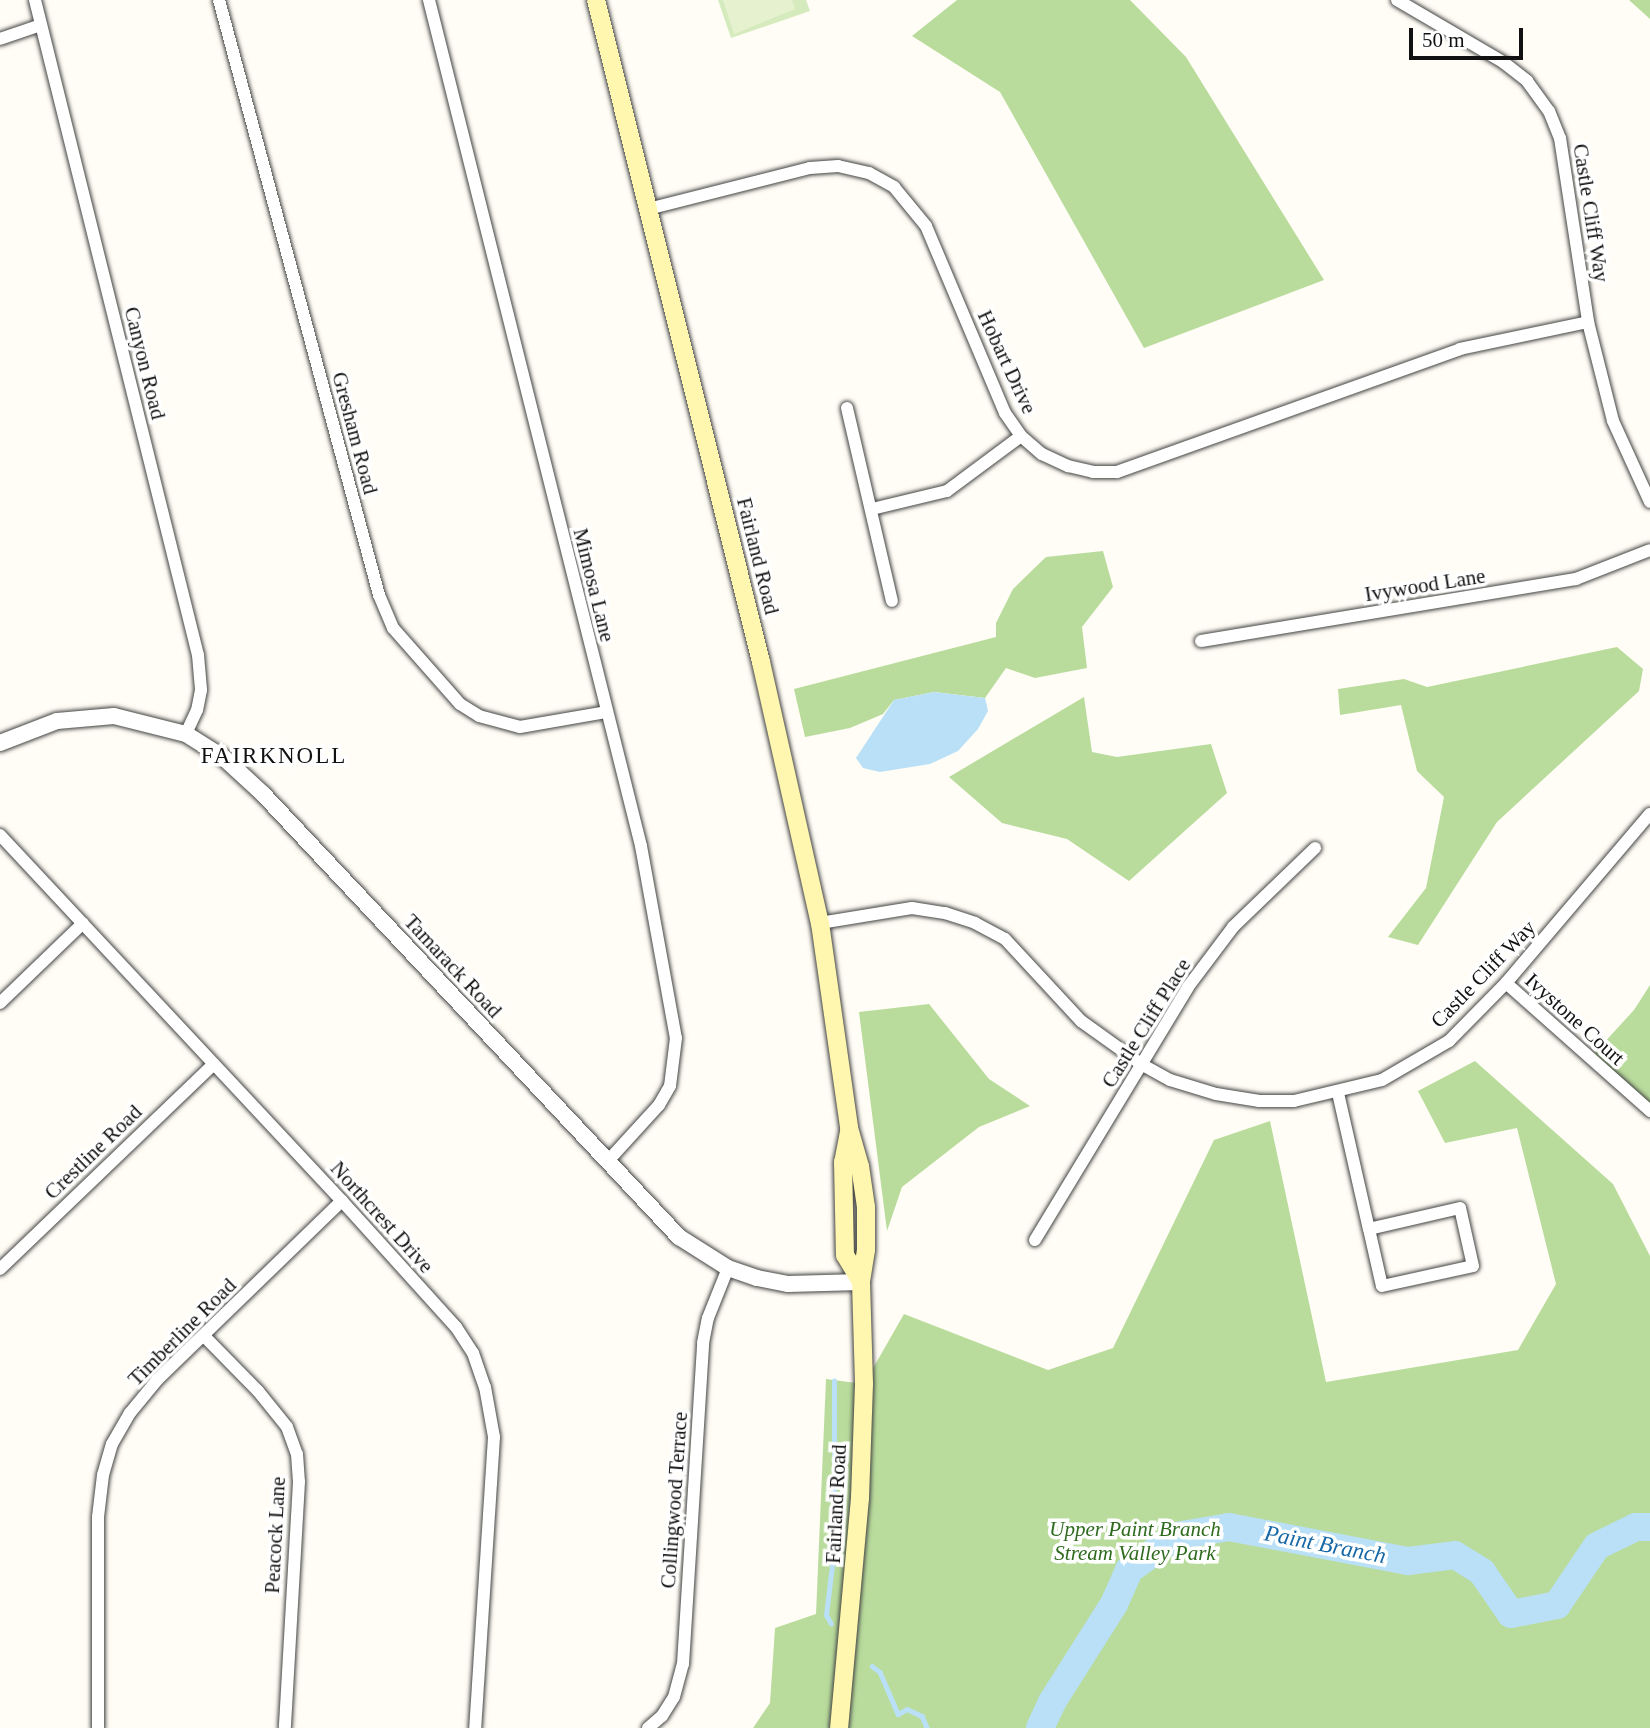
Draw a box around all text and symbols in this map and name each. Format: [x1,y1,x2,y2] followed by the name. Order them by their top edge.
[1412,14,1526,58] scale bar
[1422,28,1465,52] text: 50 m
[1568,142,1614,284] street label: Castle Cliff Way
[119,304,171,422] street label: Canyon Road
[972,306,1042,418] street label: Hobart Drive
[327,369,383,497] street label: Gresham Road
[731,495,785,617] street label: Fairland Road
[568,526,620,644] street label: Mimosa Lane
[1363,563,1487,607] street label: Ivywood Lane
[202,742,346,770] district label: FAIRKNOLL
[399,909,507,1023] street label: Tamarack Road
[1425,915,1541,1033] street label: Castle Cliff Way
[1096,954,1196,1092] street label: Castle Cliff Place
[1520,968,1630,1070] street label: Ivystone Court
[39,1099,147,1205] street label: Crestline Road
[325,1156,439,1278] street label: Northcrest Drive
[123,1273,241,1391] street label: Timberline Road
[655,1411,693,1589] street label: Collingwood Terrace
[820,1444,852,1564] street label: Fairland Road
[259,1476,291,1594] street label: Peacock Lane
[1049,1516,1221,1566] park label: Upper Paint Branch Stream Valley Park
[1262,1520,1388,1570] water label: Paint Branch

